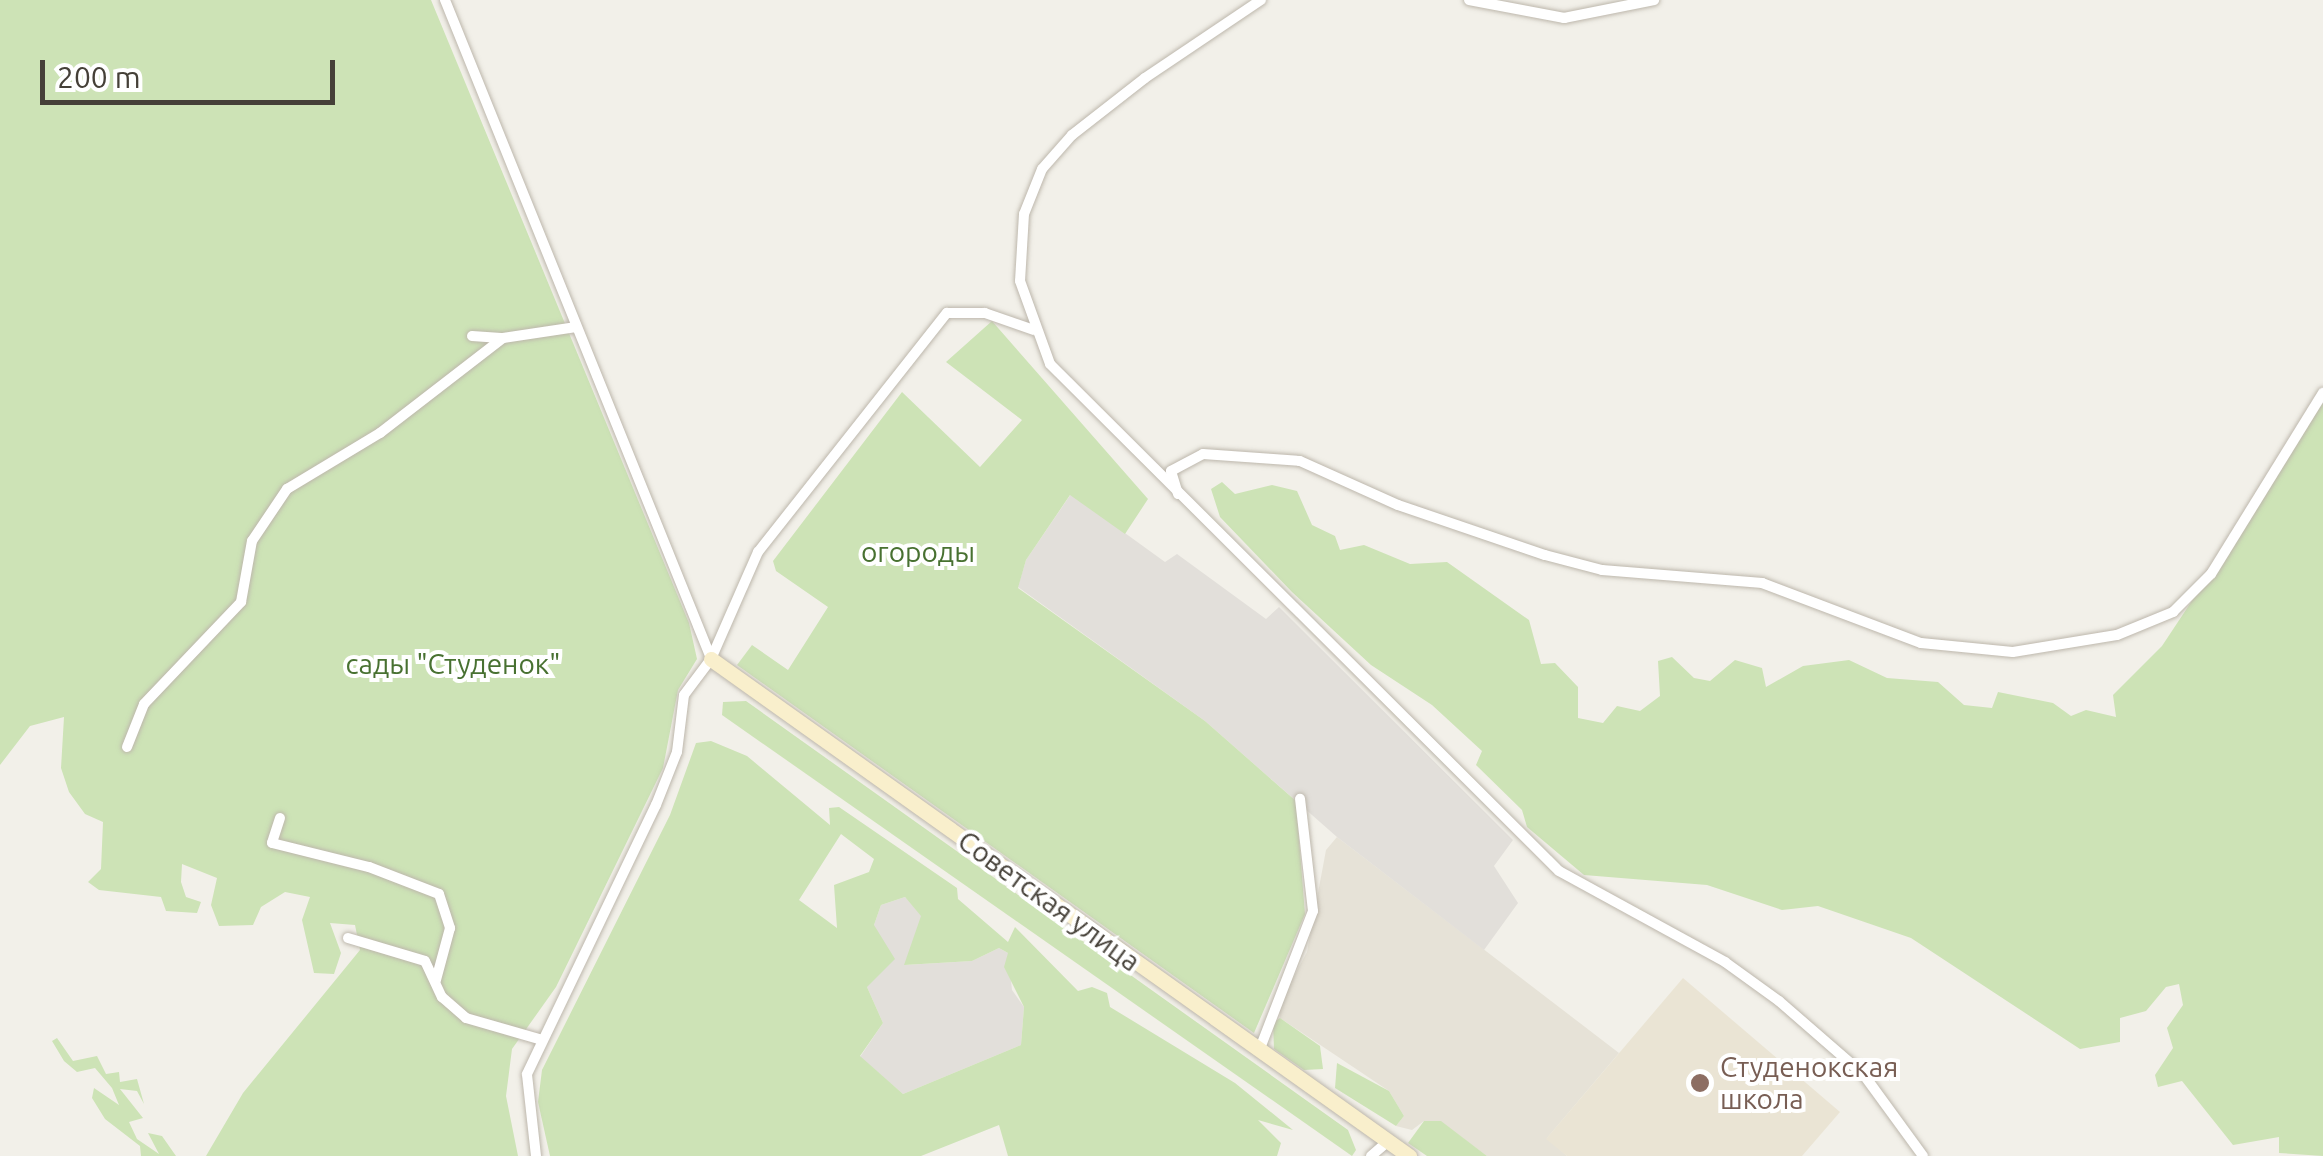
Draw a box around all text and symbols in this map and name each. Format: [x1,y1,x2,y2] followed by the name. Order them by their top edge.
[45,40,340,102] scale bar
[57,60,141,94] text: 200 m
[861,535,975,569] park label: огороды
[346,647,560,681] park label: сады "Студенок"
[951,824,1147,978] street label: Советская улица
[1720,1050,1898,1116] place label: Студенокская школа
[1689,1072,1711,1094] marker: Студенокская школа

